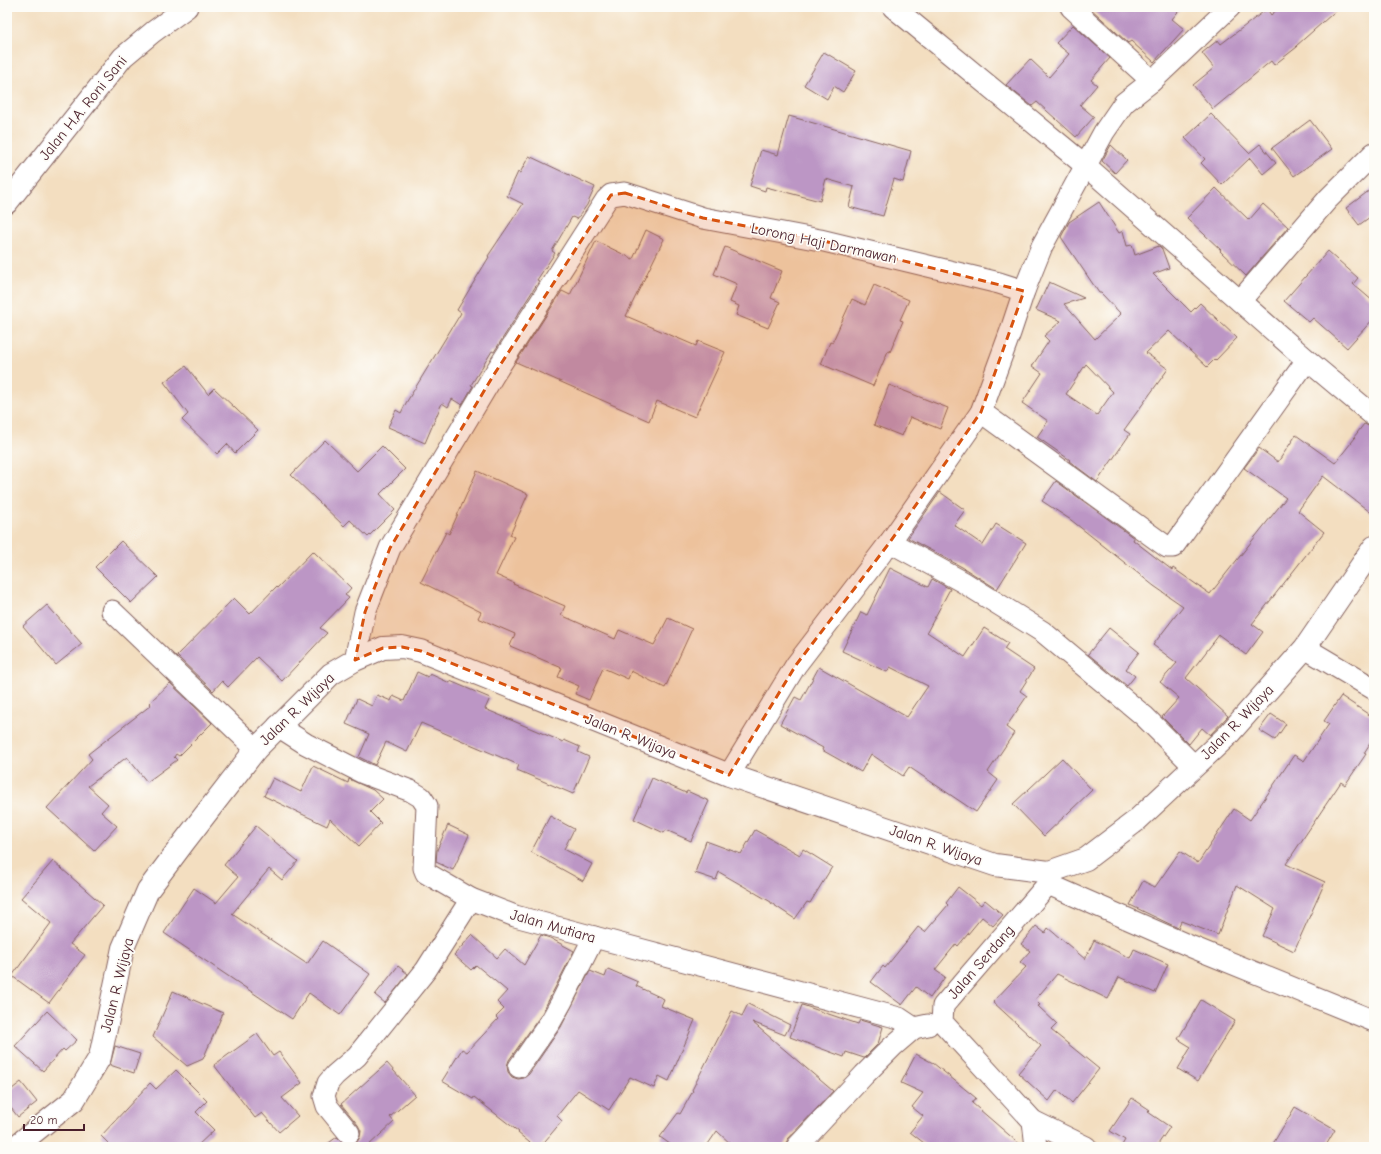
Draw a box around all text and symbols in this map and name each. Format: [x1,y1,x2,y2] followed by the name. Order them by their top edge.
[35,52,131,164] street label: Jalan H.A. Roni Sani
[749,219,899,267] street label: Lorong Haji Darmawan
[256,669,338,749] street label: Jalan R. Wijaya
[1197,681,1277,763] street label: Jalan R. Wijaya
[583,709,679,763] street label: Jalan R. Wijaya
[887,821,985,869] street label: Jalan R. Wijaya
[508,905,598,947] street label: Jalan Mutiara
[944,921,1018,1003] street label: Jalan Serdang
[97,936,137,1034] street label: Jalan R. Wijaya
[24,1106,84,1132] scale bar
[30,1113,58,1127] text: 20 m

